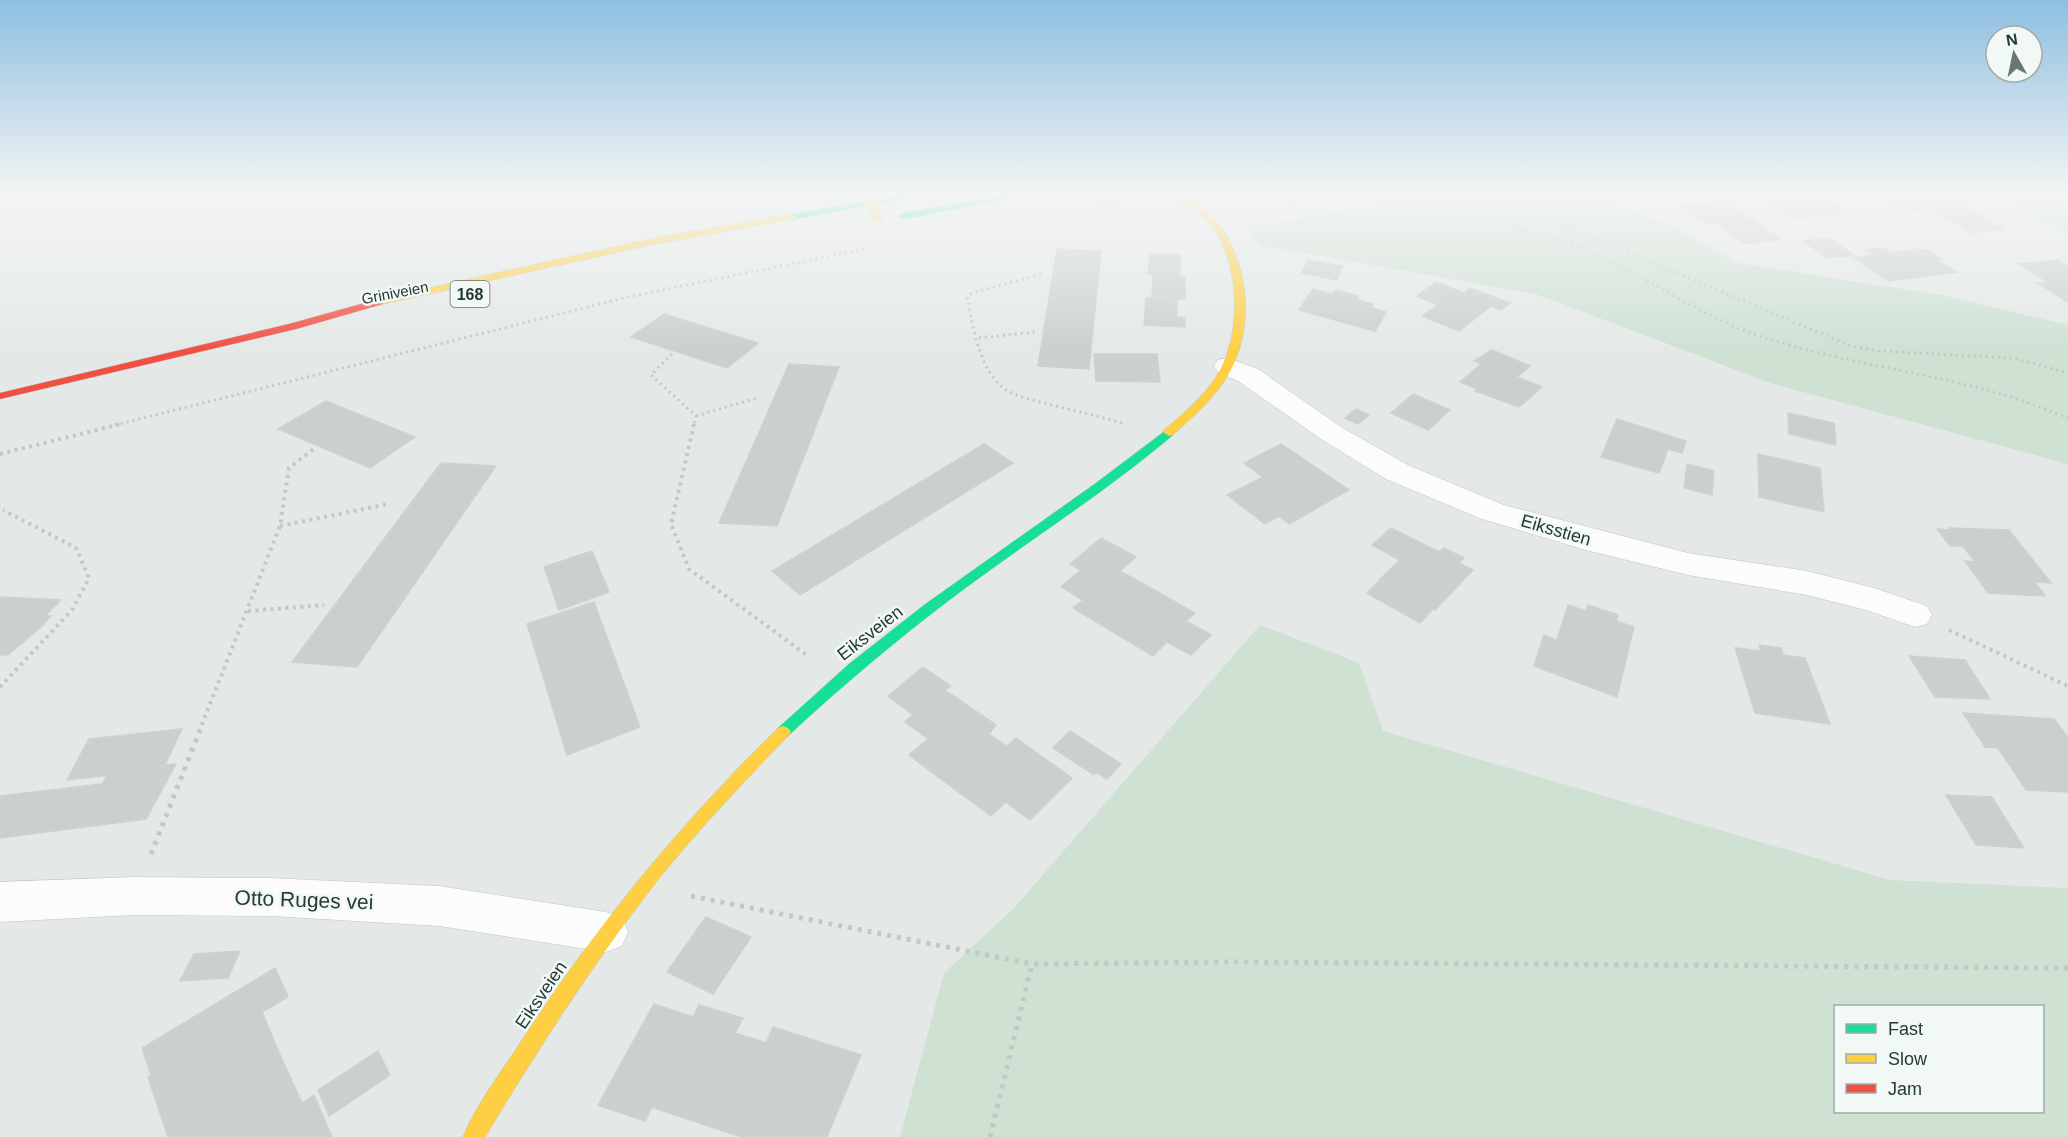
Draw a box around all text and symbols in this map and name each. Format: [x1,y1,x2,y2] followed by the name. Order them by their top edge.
[1984,24,2044,84] north arrow
[2005,30,2019,49] text: N
[360,278,430,307] street label: Griniveien
[450,281,490,307] road number: 168
[1519,510,1593,550] street label: Eiksstien
[833,601,907,665] street label: Eiksveien
[234,886,374,913] street label: Otto Ruges vei
[511,957,571,1033] street label: Eiksveien
[1834,1005,2044,1113] legend
[1888,1019,1923,1039] text: Fast
[1888,1049,1928,1069] text: Slow
[1888,1079,1922,1099] text: Jam

